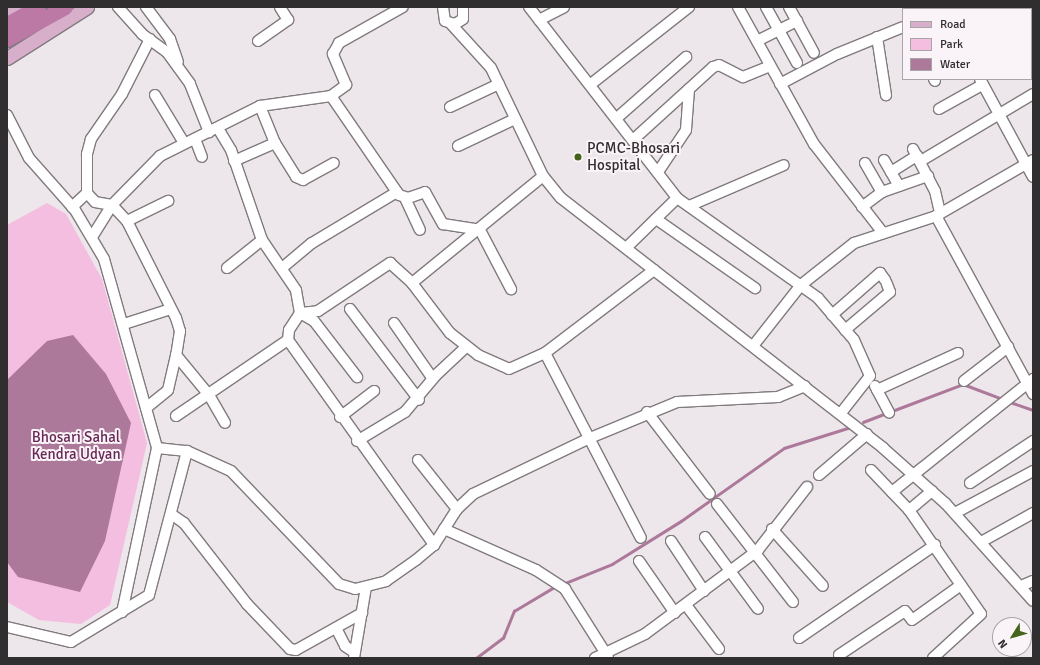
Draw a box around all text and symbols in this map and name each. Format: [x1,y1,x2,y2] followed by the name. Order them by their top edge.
[902,8,1032,80] legend
[940,17,966,32] text: Road
[940,37,963,52] text: Park
[940,57,970,72] text: Water
[587,139,680,174] place label: PCMC-Bhosari Hospital
[572,151,584,163] marker: PCMC-Bhosari Hospital
[31,428,121,463] park label: Bhosari Sahal Kendra Udyan
[992,617,1032,657] north arrow
[995,637,1010,651] text: N

